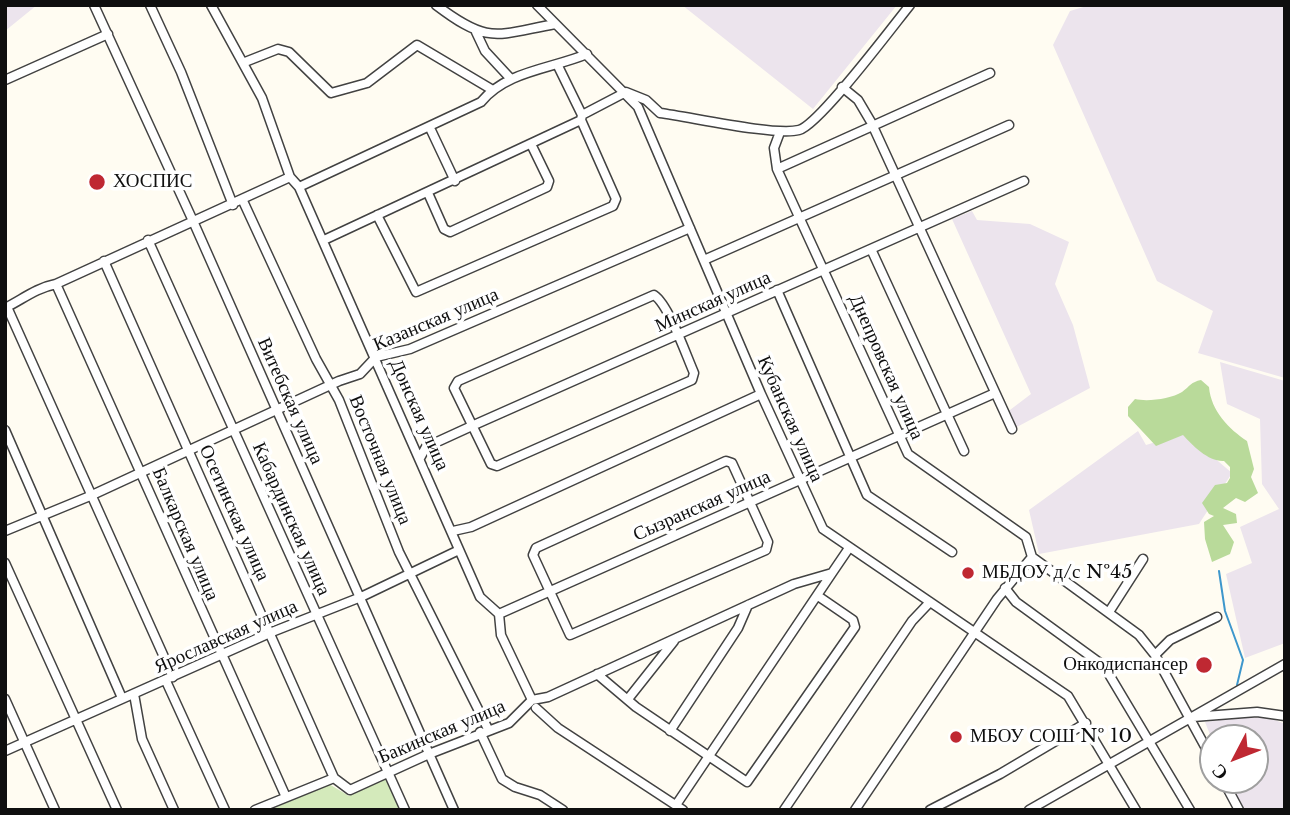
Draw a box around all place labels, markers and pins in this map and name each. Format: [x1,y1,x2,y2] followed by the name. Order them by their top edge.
[113,171,192,193] place label: ХОСПИС
[87,172,107,192] marker: ХОСПИС
[982,562,1132,584] place label: МБДОУ д/с №45
[960,565,976,581] marker: МБДОУ д/с №45
[1063,654,1188,676] place label: Онкодиспансер
[1194,655,1214,675] marker: Онкодиспансер
[970,726,1132,748] place label: МБОУ СОШ № 10
[948,729,964,745] marker: МБОУ СОШ № 10

